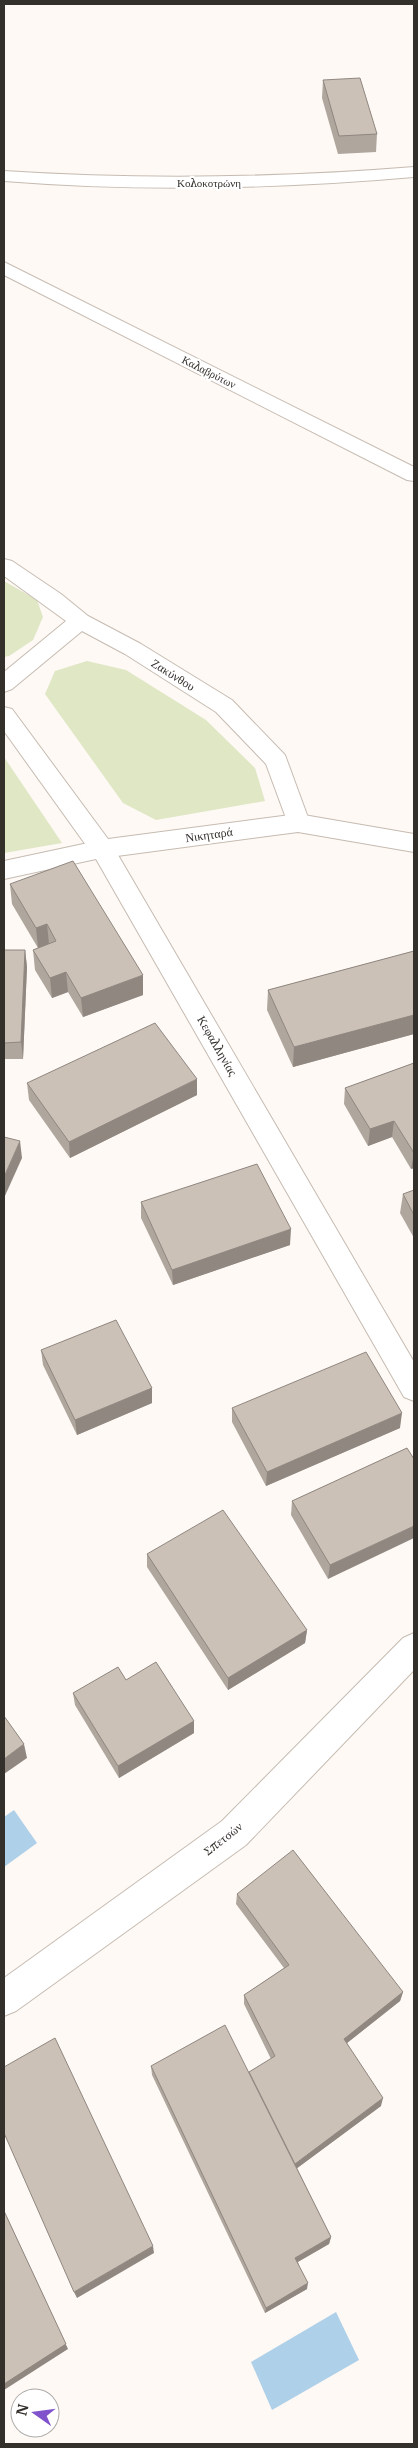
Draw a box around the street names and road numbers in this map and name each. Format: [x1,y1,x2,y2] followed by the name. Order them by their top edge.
[177,176,241,190] street label: Κολοκοτρώνη
[180,352,238,392] street label: Καλαβρύτων
[149,655,198,694] street label: Ζακύνθου
[184,824,234,845] street label: Νικηταρά
[194,1013,241,1079] street label: Κεφαλληνίας
[200,1818,246,1858] street label: Σπετσών

